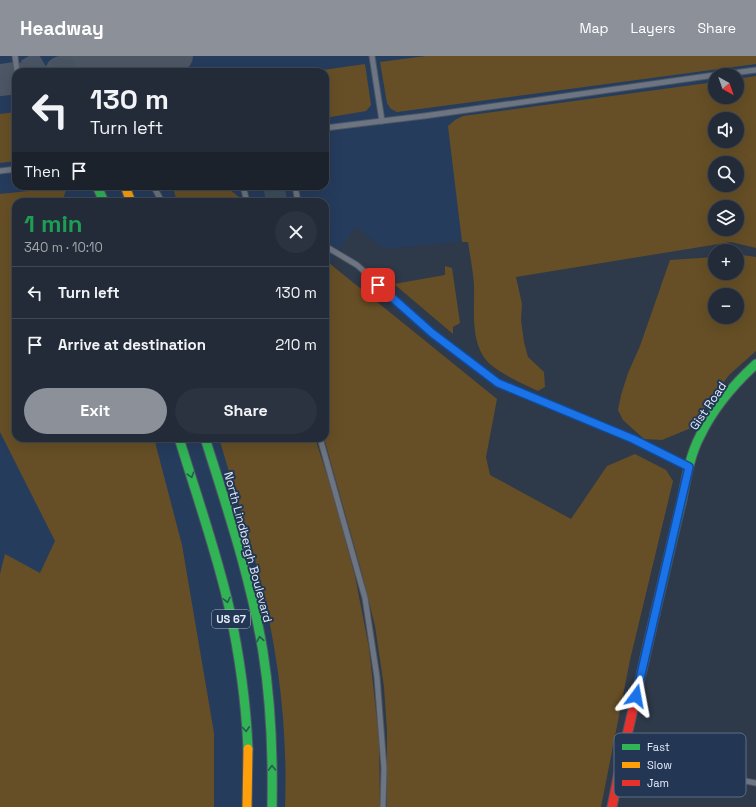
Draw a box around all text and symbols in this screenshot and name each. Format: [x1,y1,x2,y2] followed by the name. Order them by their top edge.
[20,16,104,41] text: Headway
[579,19,609,37] text: Map
[631,19,675,37] text: Layers
[697,19,736,37] text: Share
[708,68,744,104] north arrow
[708,68,744,324] map controls
[90,81,169,117] text: 130 m
[24,84,76,136] icon: left
[708,112,744,148] button: sound
[90,116,163,139] text: Turn left
[708,156,744,192] button: search
[68,160,90,182] icon: arrive
[24,162,60,181] text: Then
[708,200,744,236] button: layers
[24,208,83,239] text: 1 min
[275,211,317,253] button: close
[24,239,103,256] text: 340 m · 10:10
[708,244,744,280] button: +
[361,268,395,302] pin
[367,274,389,296] icon: arrive
[24,282,46,304] icon: left
[58,283,120,302] text: Turn left
[275,283,317,302] text: 130 m
[708,288,744,324] button: −
[24,334,46,356] icon: arrive
[58,335,206,354] text: Arrive at destination
[275,335,317,354] text: 210 m
[686,379,730,433] street label: Gist Road
[24,388,167,434] button: Exit
[175,388,317,434] button: Share
[220,470,276,624] street label: North Lindbergh Boulevard
[186,472,194,479] one-way arrow
[222,597,230,603] one-way arrow
[212,610,250,628] road number: US 67
[256,636,265,642] one-way arrow
[615,675,657,717] position arrow
[242,726,250,732] one-way arrow
[614,733,746,797] legend
[647,740,670,754] text: Fast
[647,758,672,772] text: Slow
[268,765,277,771] one-way arrow
[647,776,669,790] text: Jam

